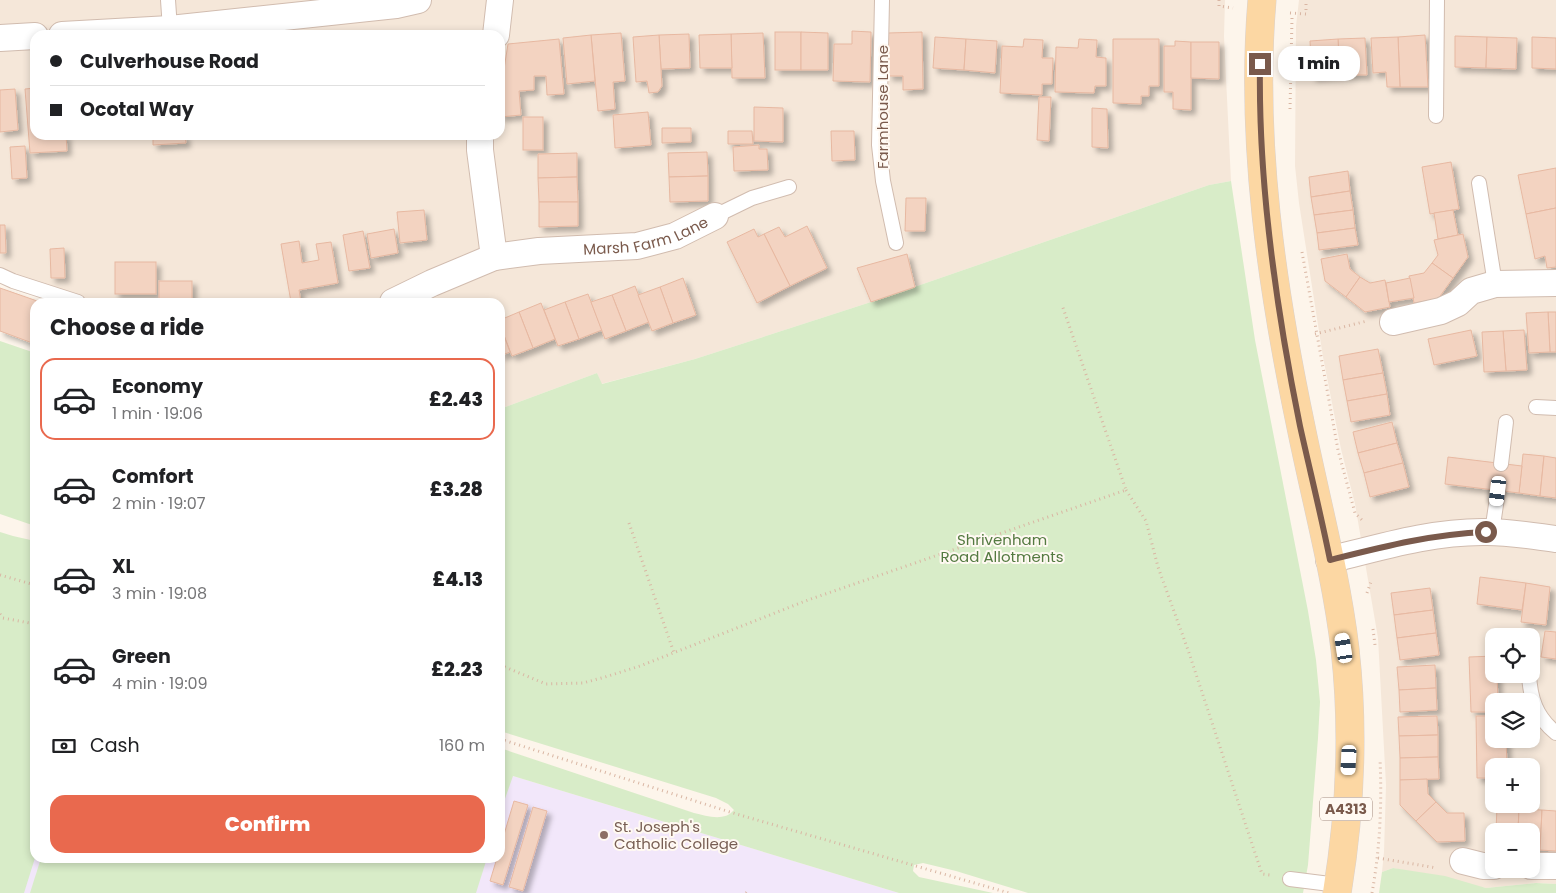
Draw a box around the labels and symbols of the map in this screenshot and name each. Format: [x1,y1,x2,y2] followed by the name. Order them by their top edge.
[872,45,893,169] street label: Farmhouse Lane
[1278,46,1360,82] callout: 1 min
[1249,53,1271,75] route end
[583,211,711,259] street label: Marsh Farm Lane
[1488,475,1507,507] car
[1475,521,1497,543] route start
[940,529,1064,567] park label: Shrivenham Road Allotments
[1334,632,1353,664] car
[1340,745,1357,775] car
[1320,798,1372,821] road number: A4313
[614,816,738,854] place label: St. Joseph's Catholic College
[598,829,610,841] marker: St. Joseph's Catholic College

